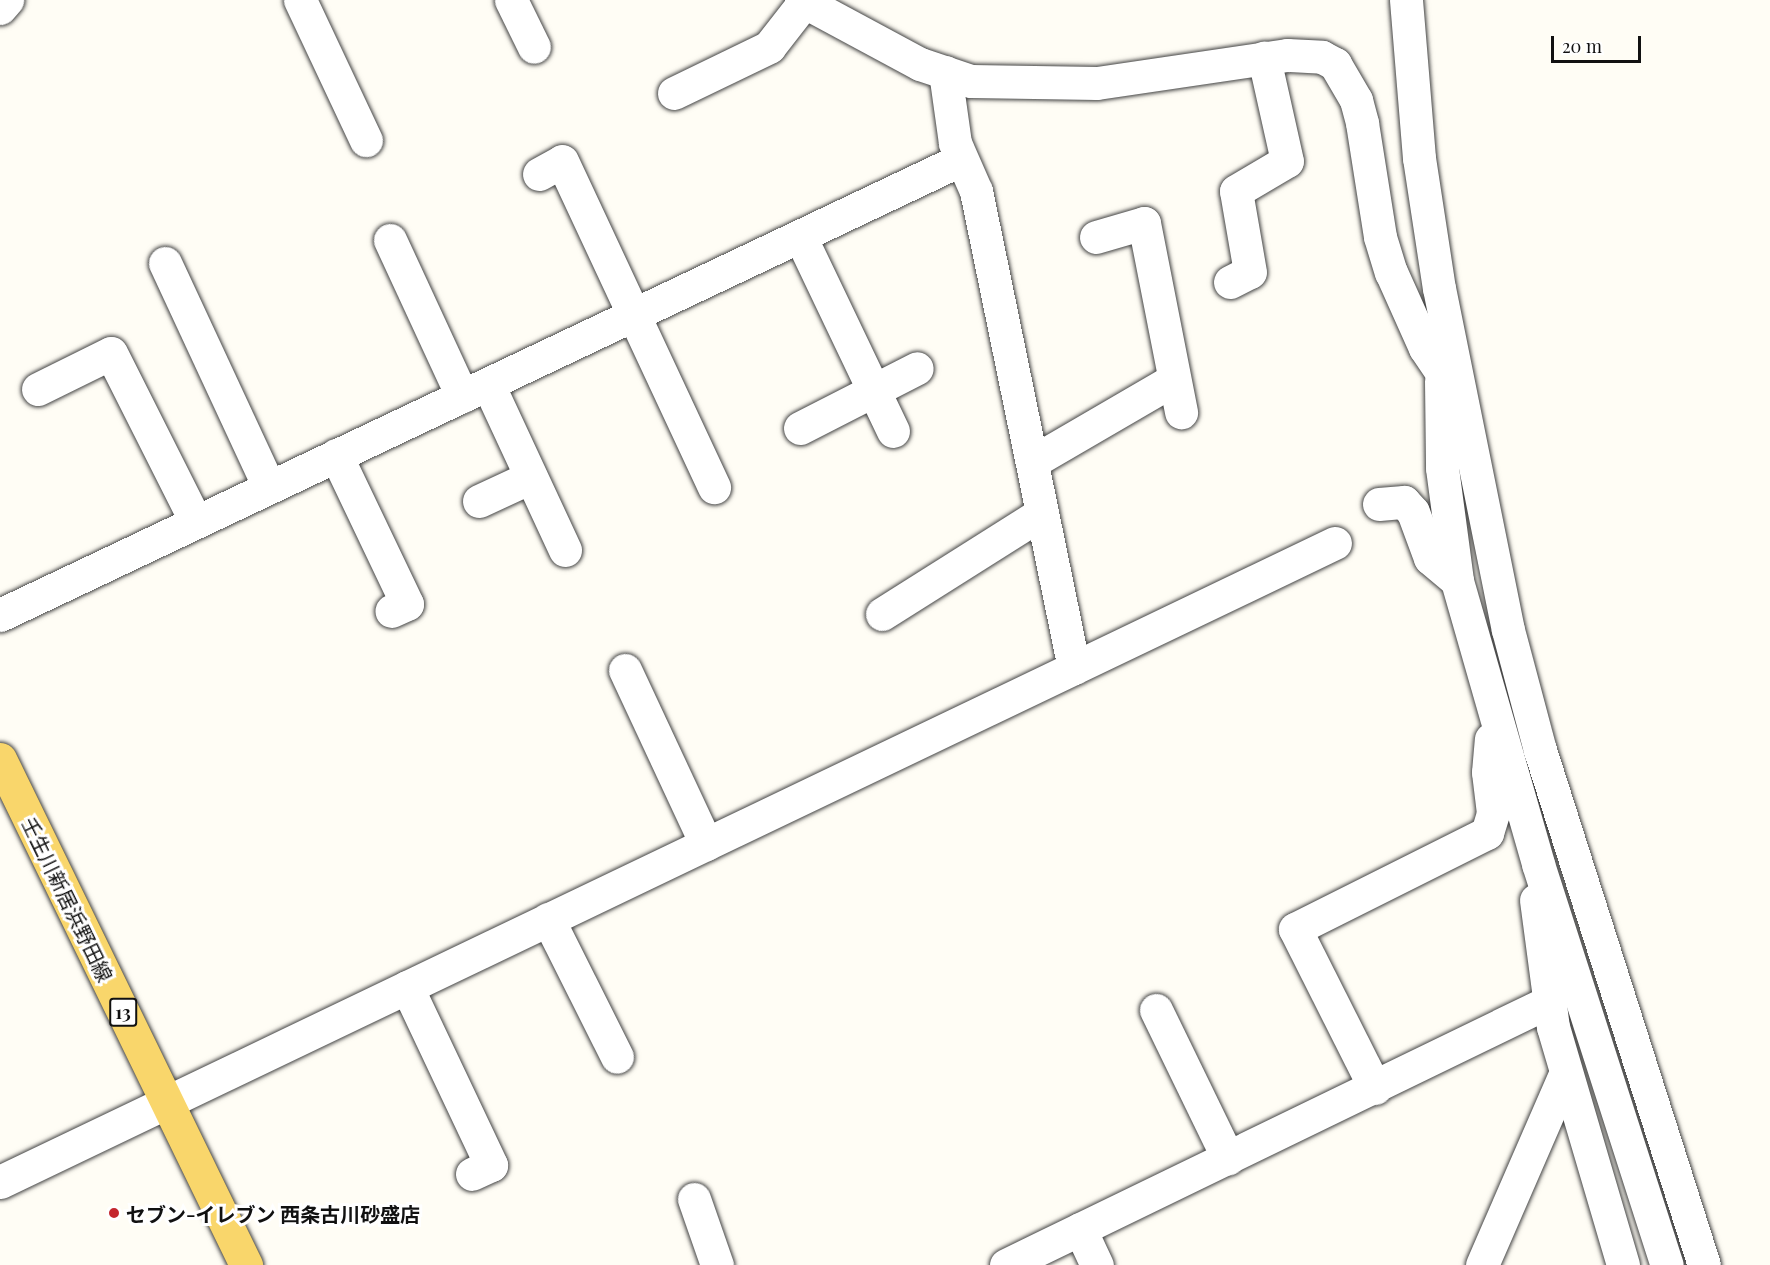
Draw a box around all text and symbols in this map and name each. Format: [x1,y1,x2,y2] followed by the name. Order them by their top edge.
[1554,24,1644,62] scale bar
[1562,34,1602,58] text: 20 m
[18,813,118,985] street label: 壬生川新居浜野田線
[108,997,138,1027] road number: 13
[126,1201,420,1225] place label: セブン-イレブン 西条古川砂盛店
[107,1206,121,1220] marker: セブン-イレブン 西条古川砂盛店

